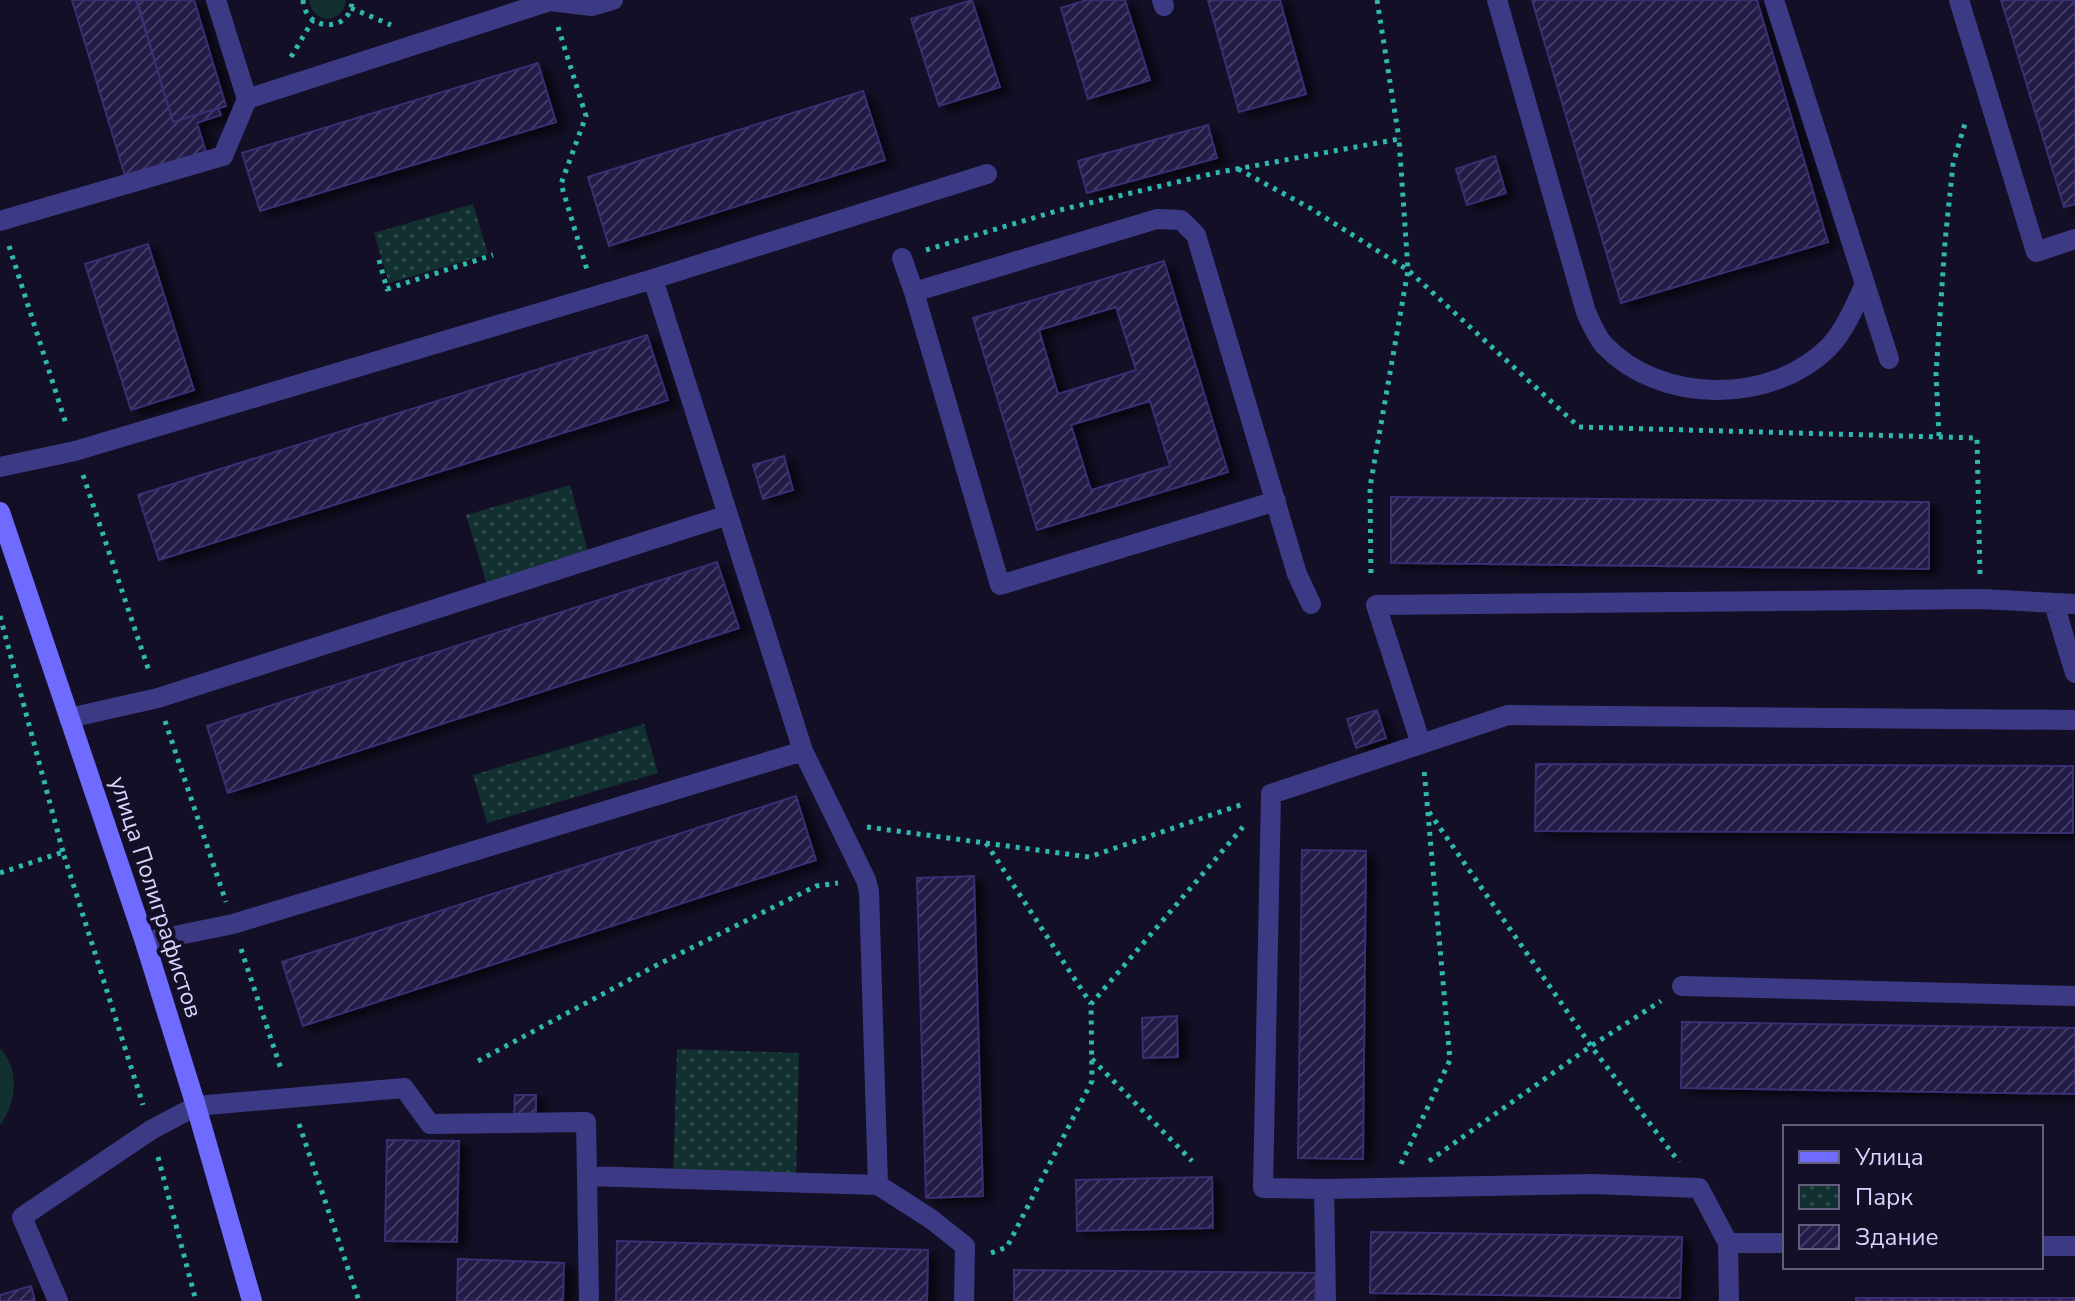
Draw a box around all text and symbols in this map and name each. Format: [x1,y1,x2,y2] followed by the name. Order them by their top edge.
[102,772,210,1022] street label: улица Полиграфистов
[1783,1125,2043,1269] legend
[1854,1141,1924,1173] text: Улица
[1855,1181,1913,1213] text: Парк
[1855,1221,1939,1253] text: Здание

